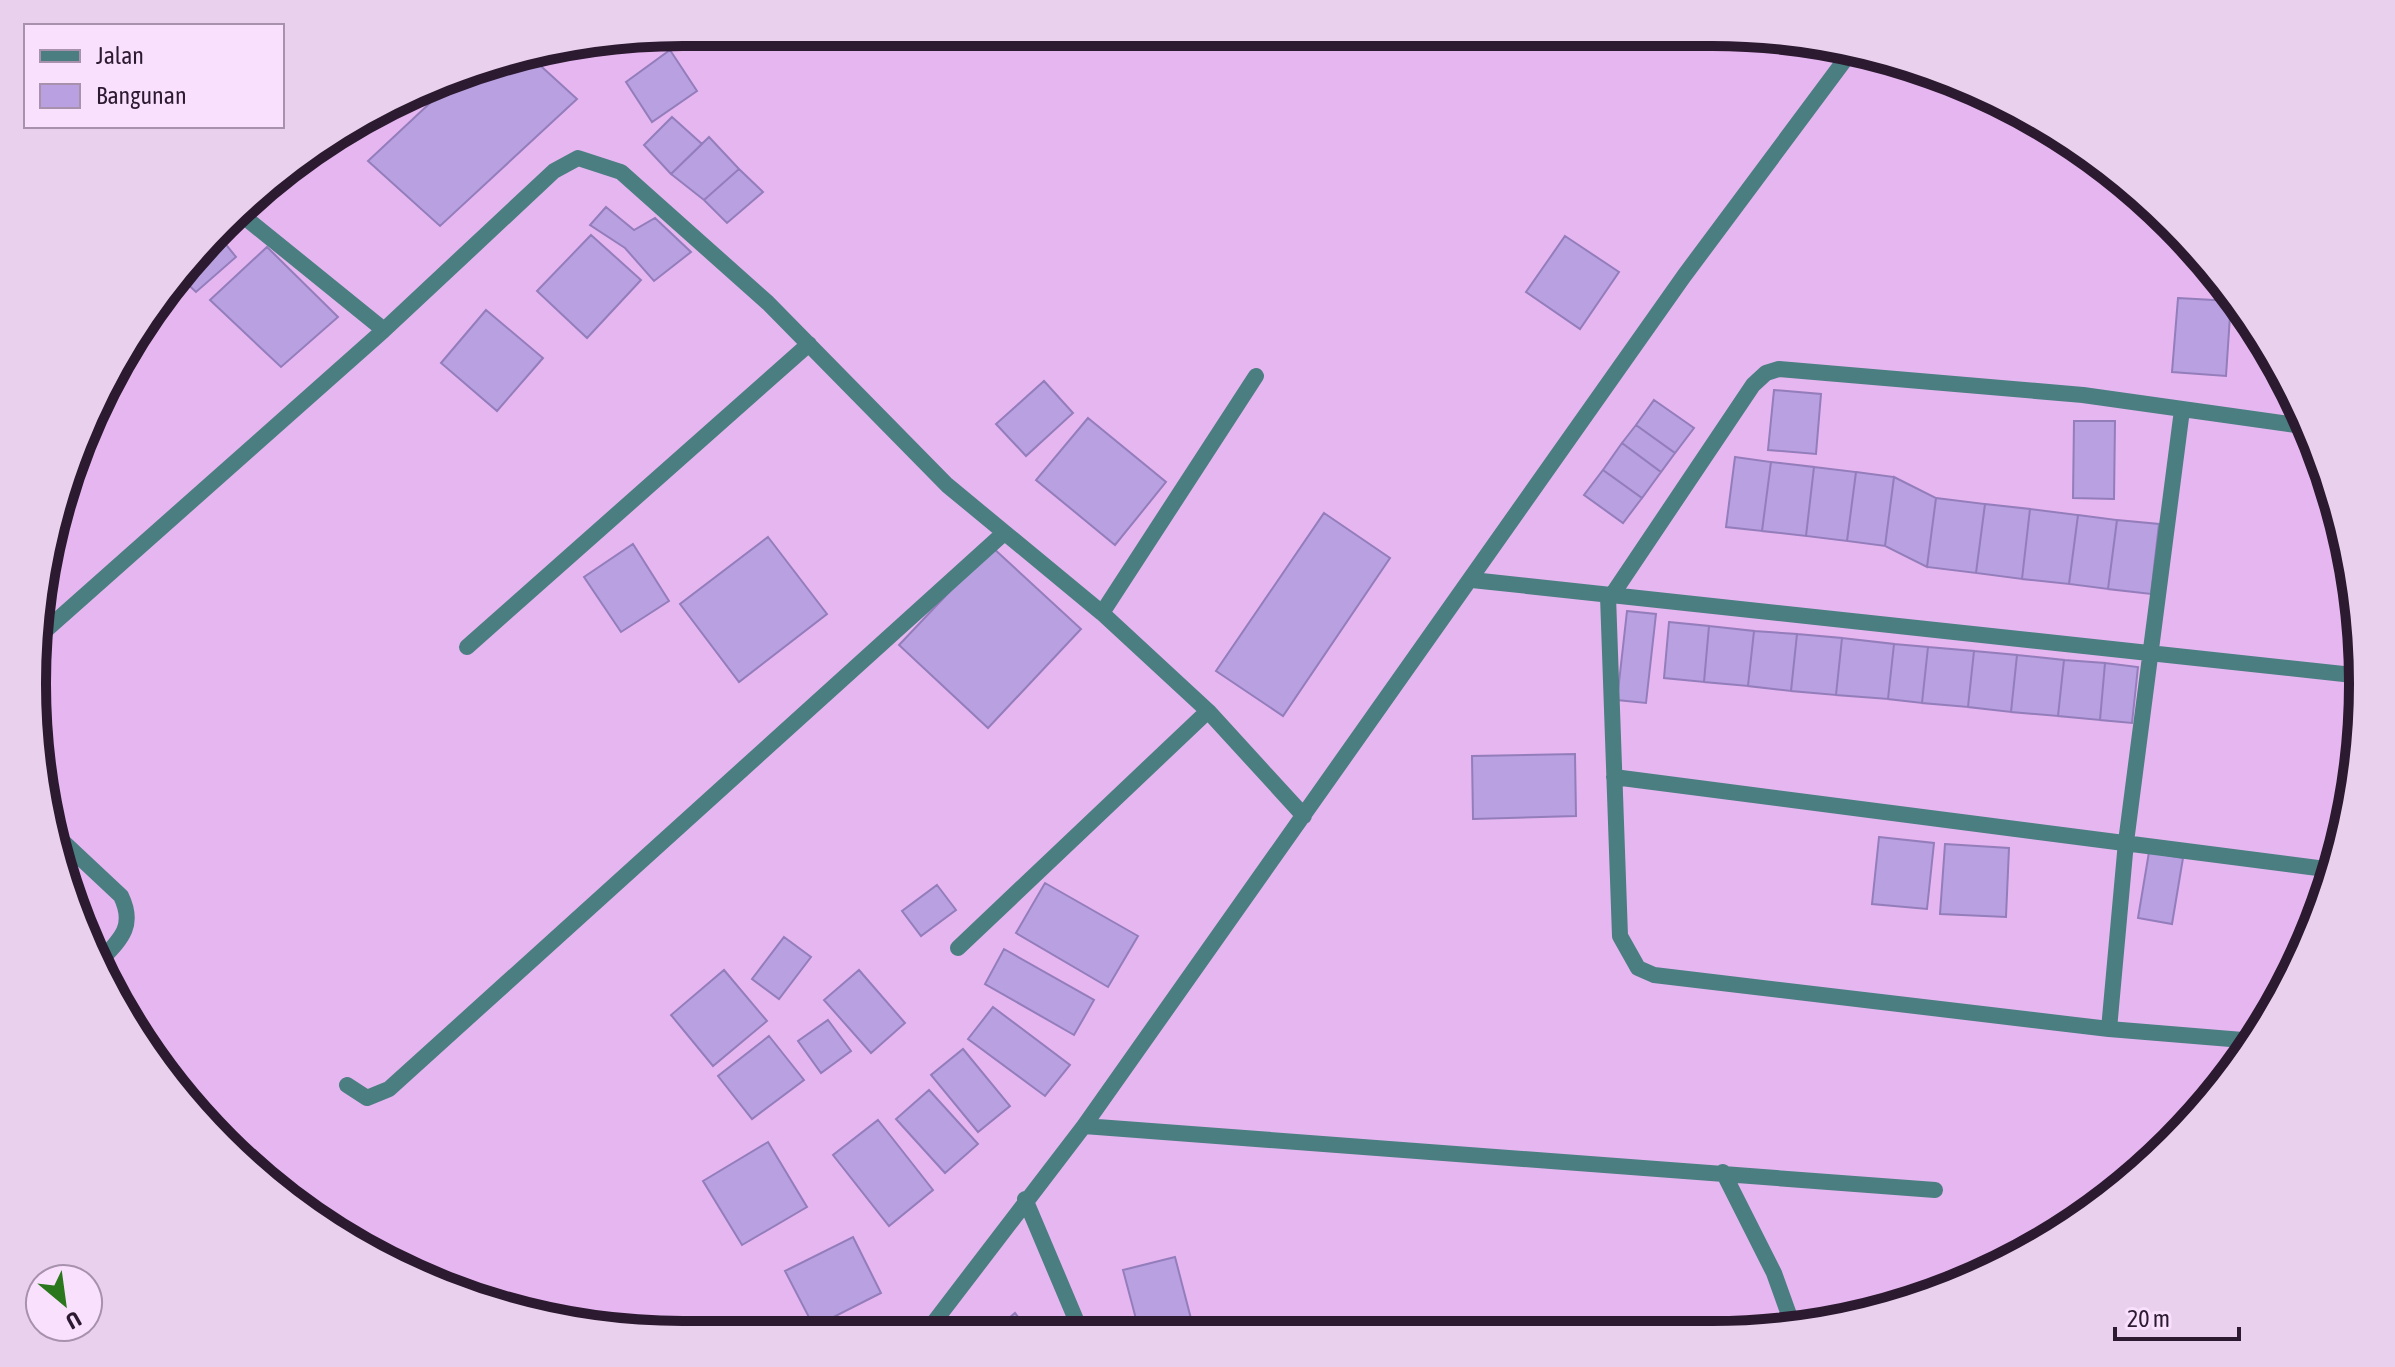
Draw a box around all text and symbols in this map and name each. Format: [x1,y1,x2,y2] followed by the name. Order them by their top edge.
[24,24,284,128] legend
[96,42,144,69] text: Jalan
[96,82,187,109] text: Bangunan
[24,1263,104,1343] north arrow
[2115,1291,2239,1341] scale bar
[2127,1305,2170,1332] text: 20 m
[62,1306,86,1335] text: U

